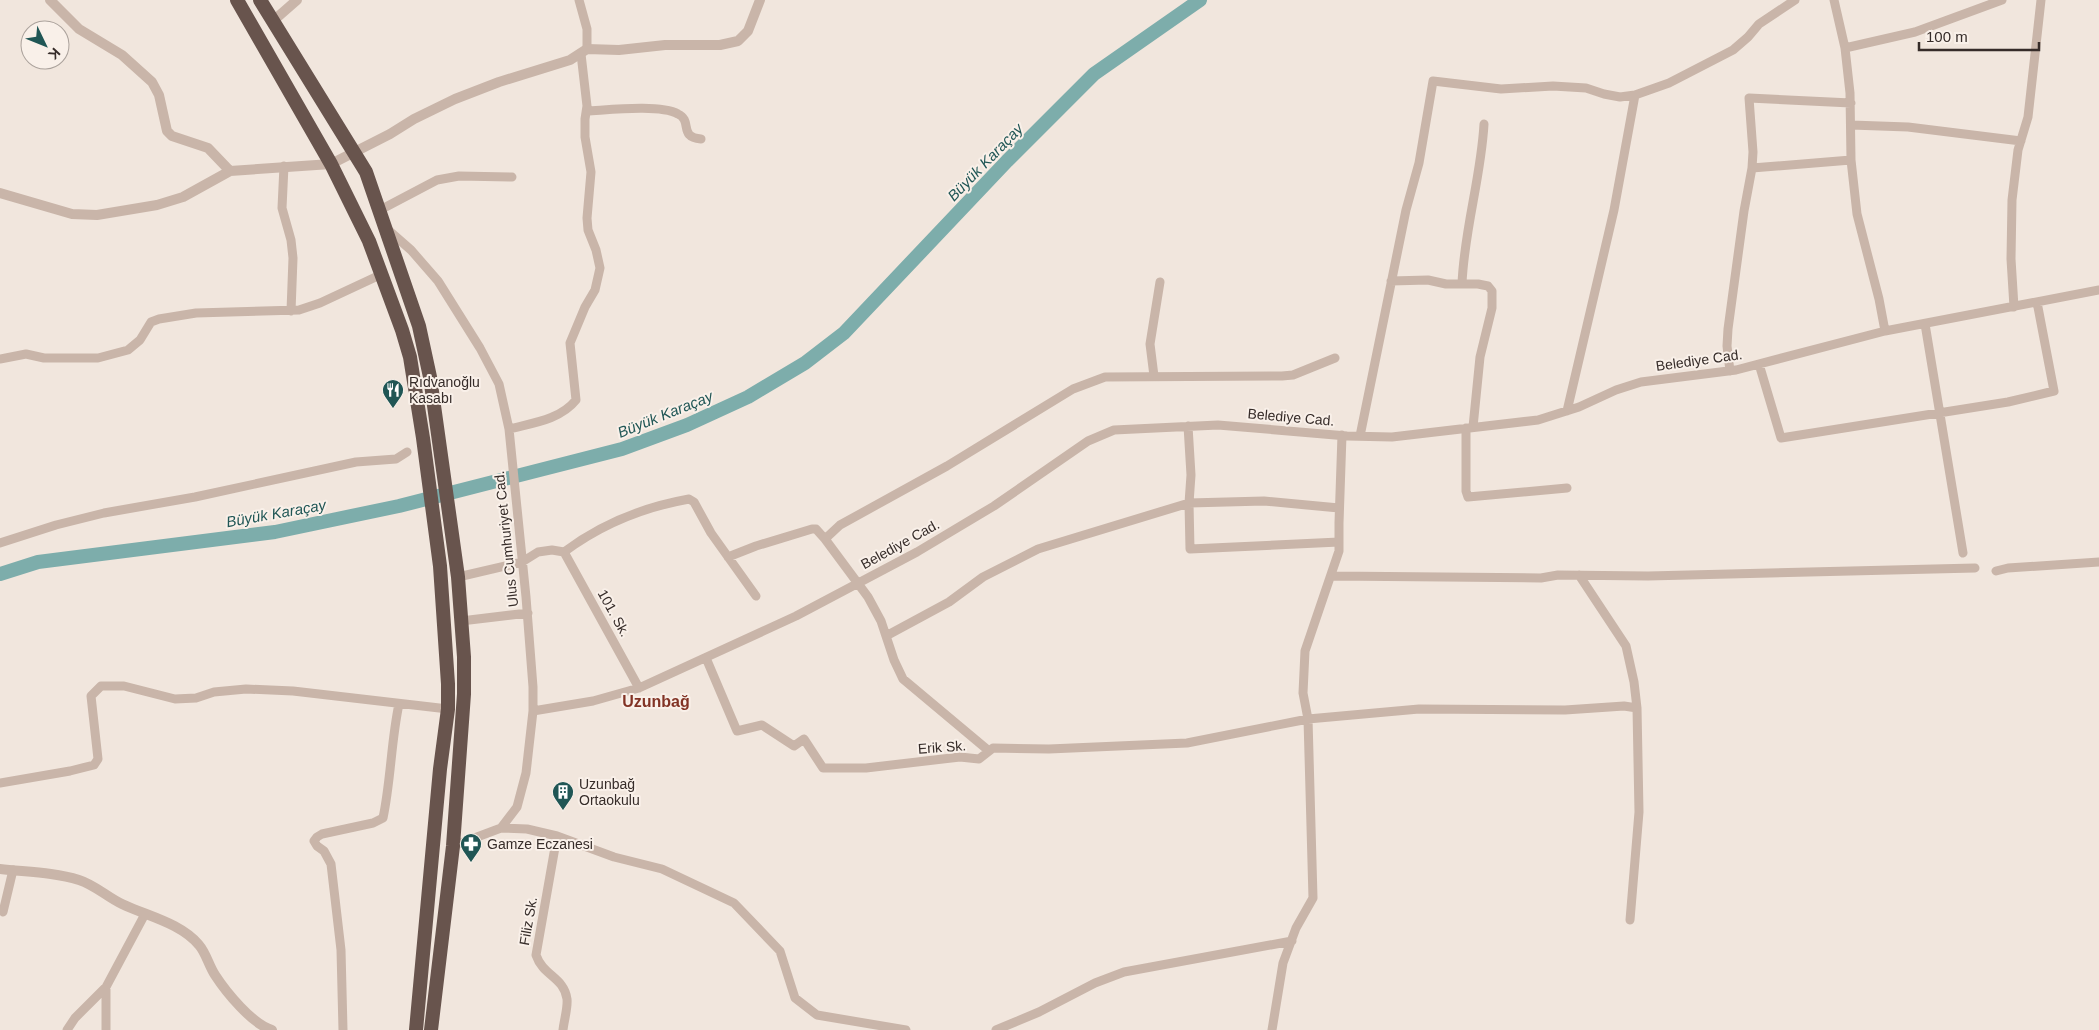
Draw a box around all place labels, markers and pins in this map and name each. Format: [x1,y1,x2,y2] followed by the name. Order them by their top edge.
[409,374,480,406] place label: Rıdvanoğlu Kasabı
[381,378,405,409] restaurant icon: Rıdvanoğlu Kasabı
[579,776,640,808] place label: Uzunbağ Ortaokulu
[551,780,575,811] building icon: Uzunbağ Ortaokulu
[459,832,483,863] pharmacy icon: Gamze Eczanesi
[487,836,593,852] place label: Gamze Eczanesi

